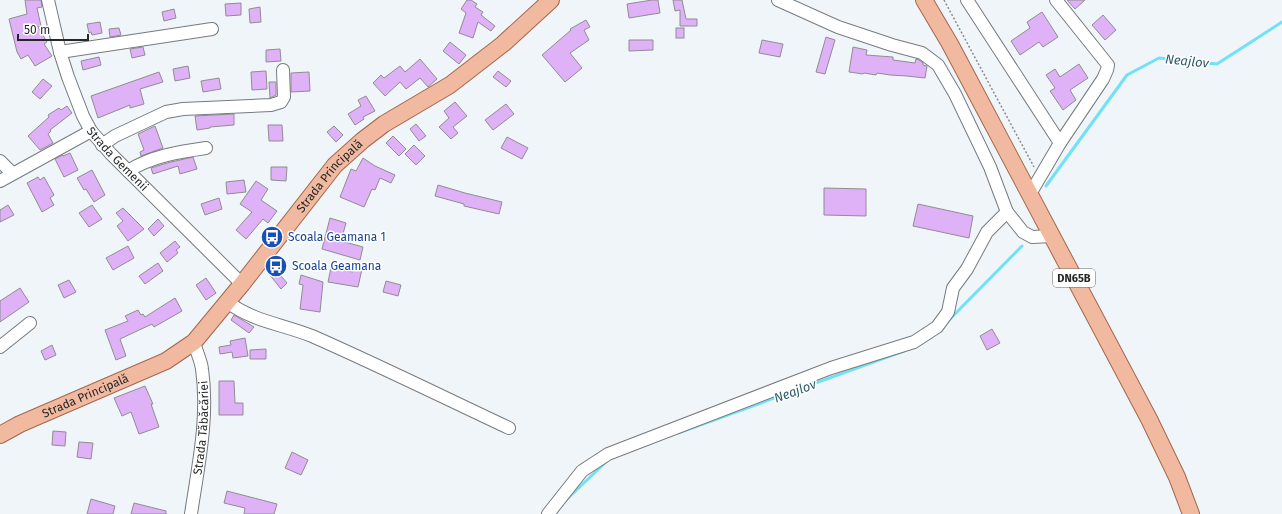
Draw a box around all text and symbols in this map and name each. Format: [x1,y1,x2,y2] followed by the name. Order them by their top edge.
[18,16,88,42] scale bar
[24,23,50,37] text: 50 m
[1164,51,1210,71] water label: Neajlov
[84,124,151,194] street label: Strada Gemenii
[293,137,365,215] street label: Strada Principală
[259,224,285,250] bus stop icon: Scoala Geamana 1
[288,230,386,244] place label: Scoala Geamana 1
[263,253,289,279] bus stop icon: Scoala Geamana
[292,259,381,273] place label: Scoala Geamana
[1053,269,1095,287] road number: DN65B
[40,371,131,421] street label: Strada Principală
[772,376,819,406] water label: Neajlov
[190,380,211,476] street label: Strada Tăbăcăriei

